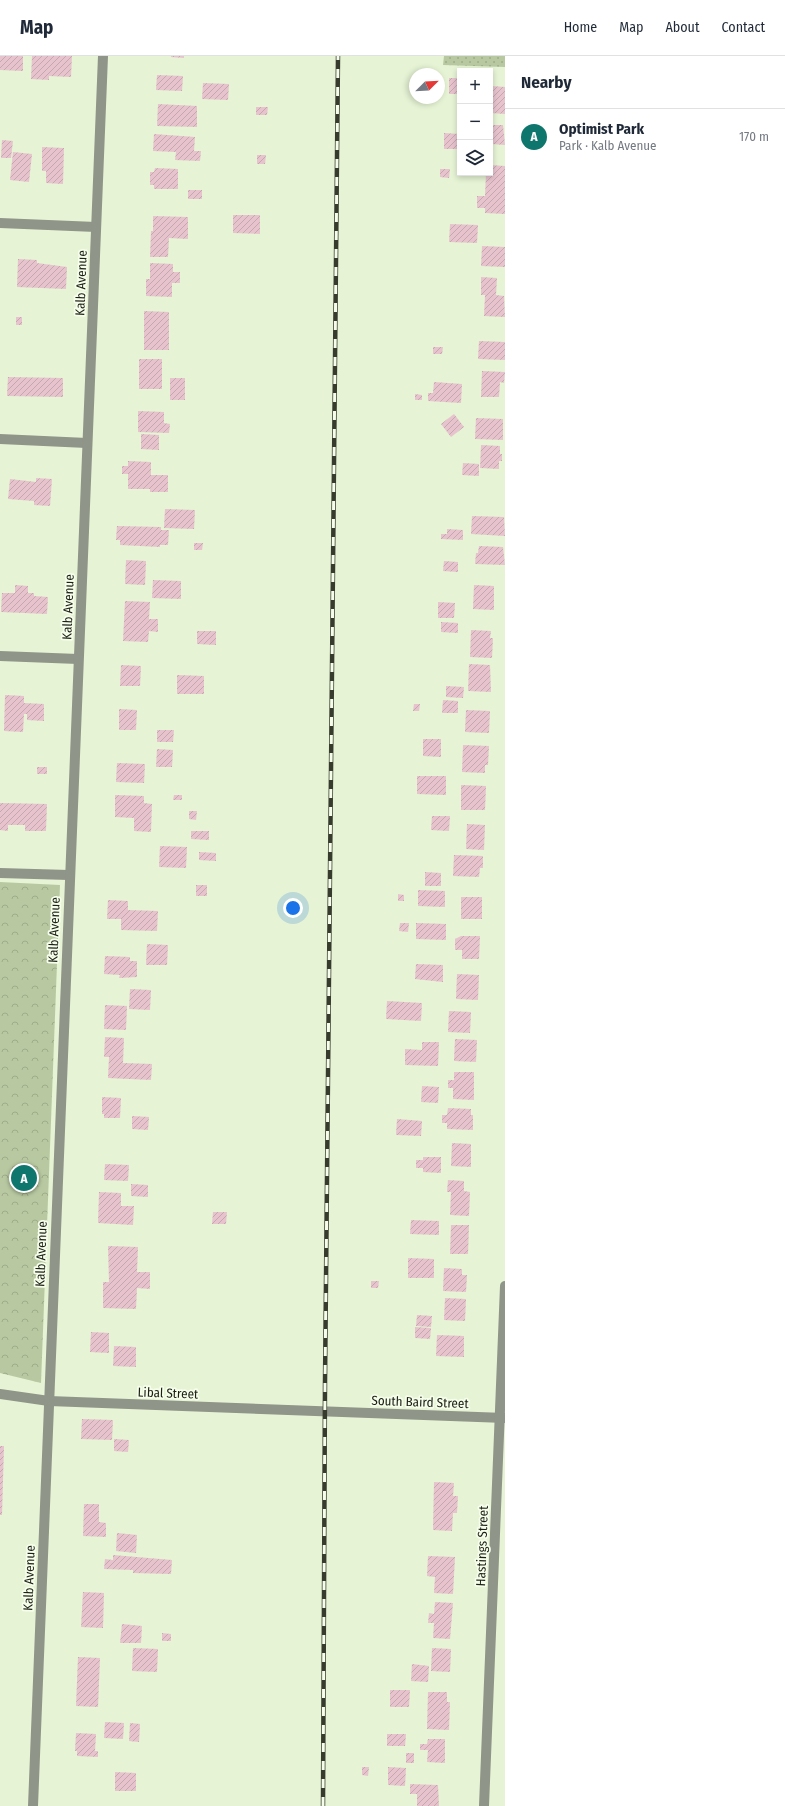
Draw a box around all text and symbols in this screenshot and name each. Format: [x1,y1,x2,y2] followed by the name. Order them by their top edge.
[20,16,53,39] text: Map
[564,19,597,36] text: Home
[619,19,643,36] text: Map
[665,19,700,36] text: About
[722,19,765,36] text: Contact
[409,68,445,104] north arrow
[457,68,493,176] map controls
[457,68,493,104] button: +
[521,72,572,93] text: Nearby
[457,104,493,140] button: −
[559,120,644,138] text: Optimist Park
[530,129,538,144] text: A
[739,129,769,144] text: 170 m
[559,138,656,153] text: Park · Kalb Avenue
[457,140,493,176] button: layers
[72,250,90,316] street label: Kalb Avenue
[59,574,77,640] street label: Kalb Avenue
[45,897,63,963] street label: Kalb Avenue
[283,898,303,918] your location
[11,1163,37,1193] pin: A
[32,1221,50,1287] street label: Kalb Avenue
[137,1384,199,1402] street label: Libal Street
[371,1393,470,1411] street label: South Baird Street
[473,1505,491,1587] street label: Hastings Street
[20,1545,38,1611] street label: Kalb Avenue

